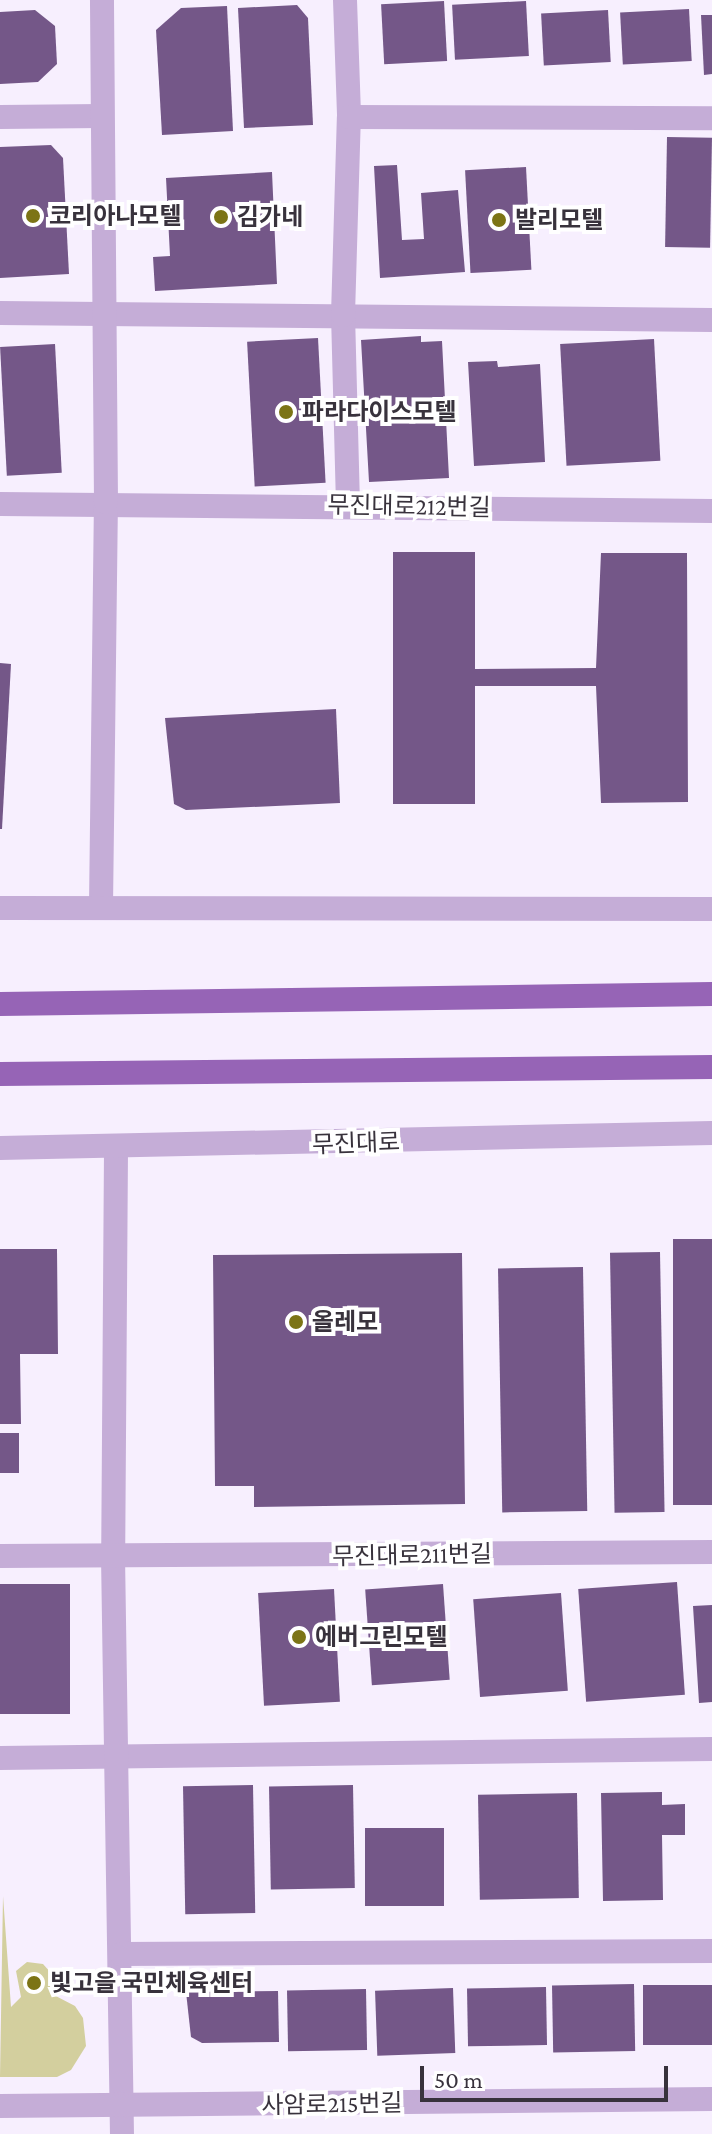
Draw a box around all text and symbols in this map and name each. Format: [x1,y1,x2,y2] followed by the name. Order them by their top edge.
[49,202,181,230] place label: 코리아나모텔
[237,203,303,231] place label: 김가네
[515,206,603,234] place label: 발리모텔
[24,207,42,225] marker: 코리아나모텔
[212,208,230,226] marker: 김가네
[490,211,508,229] marker: 발리모텔
[302,398,457,426] place label: 파라다이스모텔
[277,403,295,421] marker: 파라다이스모텔
[327,490,491,522] street label: 무진대로212번길
[311,1127,401,1159] street label: 무진대로
[312,1308,378,1336] place label: 올레모
[287,1313,305,1331] marker: 올레모
[332,1539,492,1571] street label: 무진대로211번길
[315,1623,447,1651] place label: 에버그린모텔
[290,1628,308,1646] marker: 에버그린모텔
[50,1969,253,1997] place label: 빛고을 국민체육센터
[25,1974,43,1992] marker: 빛고을 국민체육센터
[424,2050,672,2100] scale bar
[434,2066,483,2093] text: 50 m
[261,2088,403,2120] street label: 사암로215번길

